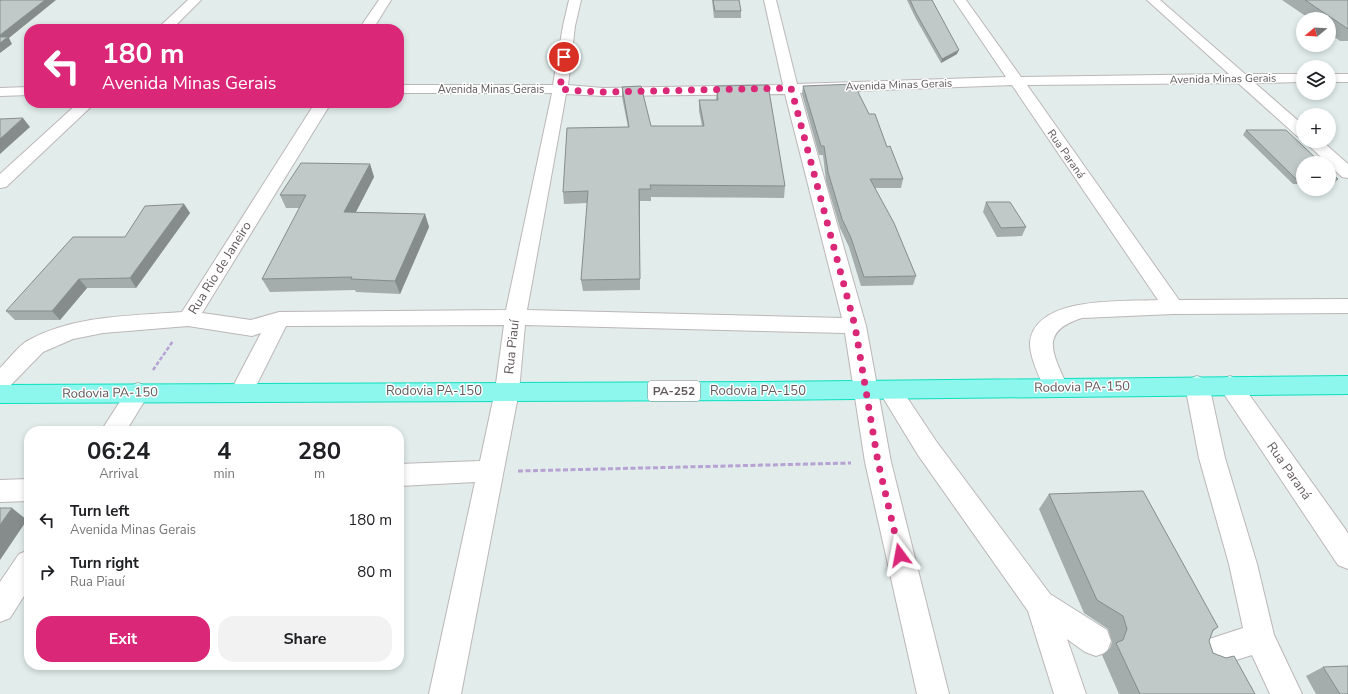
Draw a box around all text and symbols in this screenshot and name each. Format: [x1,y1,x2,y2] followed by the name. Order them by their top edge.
[1296,12,1336,52] north arrow
[1296,12,1336,196] map controls
[102,35,185,73] text: 180 m
[36,40,88,92] icon: left
[547,40,581,74] pin
[553,46,575,68] icon: arrive
[1296,60,1336,100] button: layers
[102,71,276,95] text: Avenida Minas Gerais
[1170,71,1276,87] street label: Avenida Minas Gerais
[845,76,953,94] street label: Avenida Minas Gerais
[438,82,544,97] street label: Avenida Minas Gerais
[1296,108,1336,148] button: +
[1044,127,1088,182] street label: Rua Paraná
[1296,156,1336,196] button: −
[184,218,256,318] street label: Rua Rio de Janeiro
[500,318,524,375] street label: Rua Piauí
[1034,377,1130,397] street label: Rodovia PA-150
[648,381,700,401] road number: PA-252
[386,382,482,400] street label: Rodovia PA-150
[710,382,806,400] street label: Rodovia PA-150
[62,383,158,403] street label: Rodovia PA-150
[87,435,150,467] text: 06:24
[217,435,231,467] text: 4
[298,435,341,467] text: 280
[1262,438,1316,504] street label: Rua Paraná
[99,465,138,483] text: Arrival
[213,465,235,483] text: min
[314,465,325,483] text: m
[70,501,129,521] text: Turn left
[36,509,58,531] icon: left
[348,510,392,530] text: 180 m
[70,521,196,539] text: Avenida Minas Gerais
[879,534,921,576] position arrow
[70,553,139,573] text: Turn right
[36,561,58,583] icon: right
[357,562,392,582] text: 80 m
[70,573,125,591] text: Rua Piauí
[36,616,210,662] button: Exit
[218,616,392,662] button: Share

